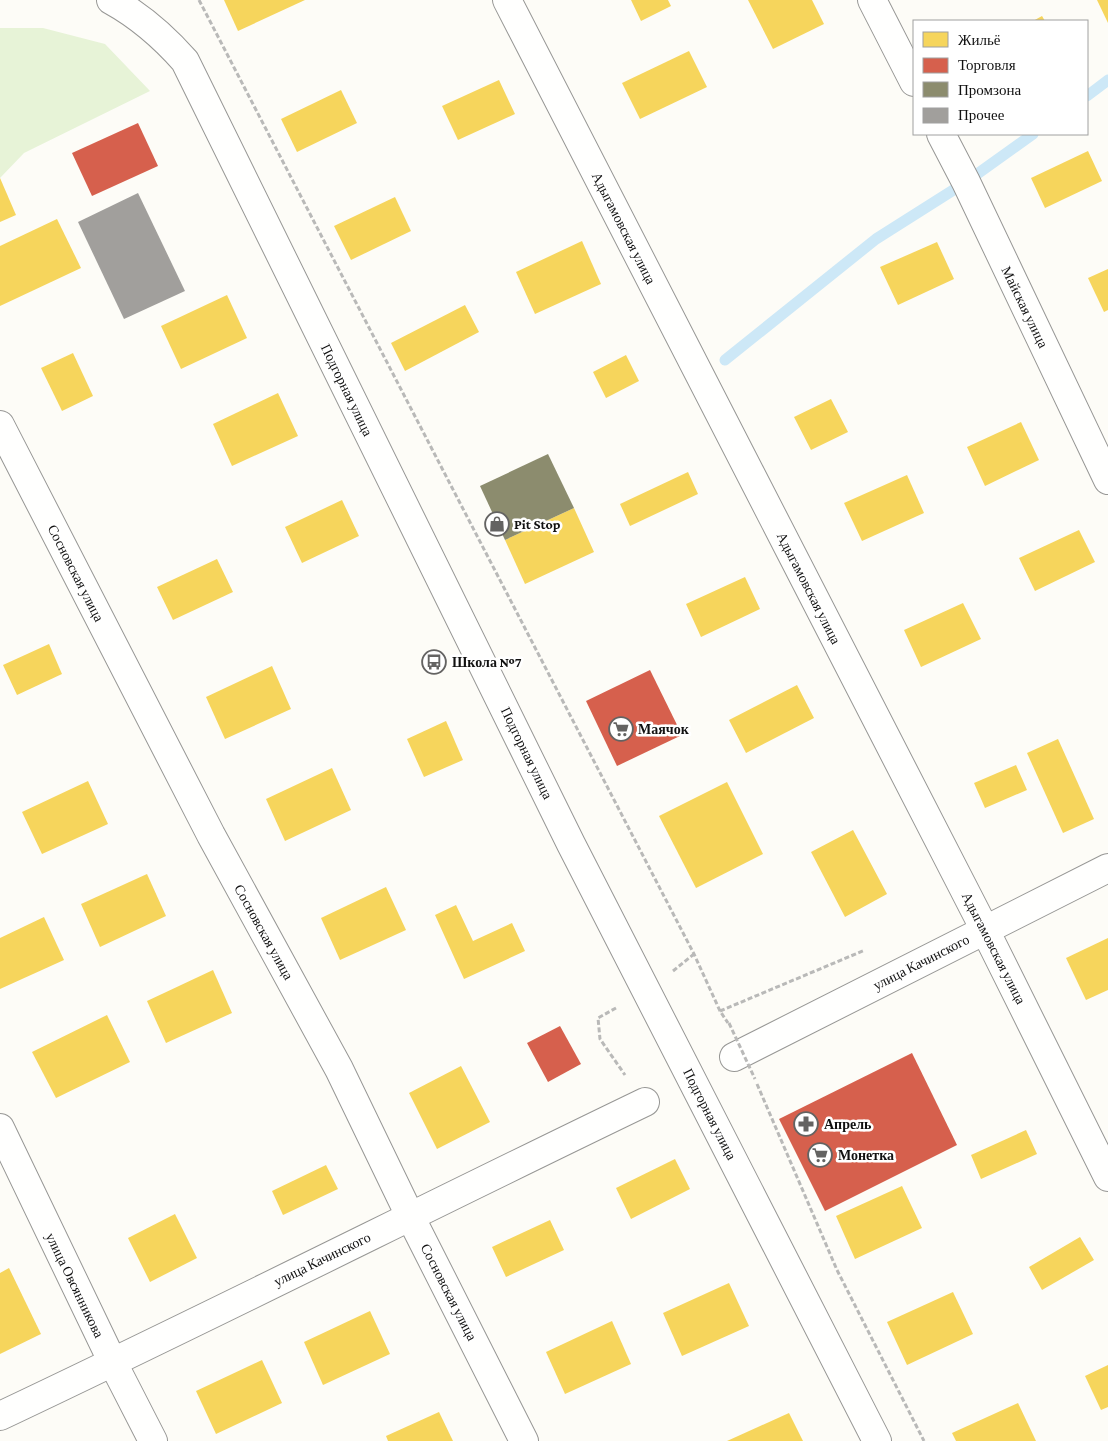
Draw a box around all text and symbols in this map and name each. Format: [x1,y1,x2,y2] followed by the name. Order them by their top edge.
[913,20,1088,135] legend
[958,32,1001,48] text: Жильё
[958,57,1016,73] text: Торговля
[958,82,1021,98] text: Промзона
[958,107,1005,123] text: Прочее
[589,169,660,287] street label: Адыгамовская улица
[998,264,1052,351] street label: Майская улица
[318,341,377,439] street label: Подгорная улица
[484,511,510,537] shop icon: Pit Stop
[514,516,561,532] place label: Pit Stop
[45,522,108,625] street label: Сосновская улица
[774,529,845,647] street label: Адыгамовская улица
[421,649,447,675] bus stop icon: Школа №7
[452,654,522,670] place label: Школа №7
[498,704,557,802] street label: Подгорная улица
[608,716,634,742] supermarket icon: Маячок
[638,721,690,737] place label: Маячок
[231,882,297,983] street label: Сосновская улица
[959,889,1030,1007] street label: Адыгамовская улица
[870,931,972,993] street label: улица Качинского
[680,1066,740,1163] street label: Подгорная улица
[793,1111,819,1137] pharmacy icon: Апрель
[824,1116,872,1132] place label: Апрель
[807,1142,833,1168] supermarket icon: Монетка
[838,1147,894,1163] place label: Монетка
[271,1229,373,1289] street label: улица Качинского
[43,1230,108,1341] street label: улица Овсянникова
[418,1241,481,1344] street label: Сосновская улица

